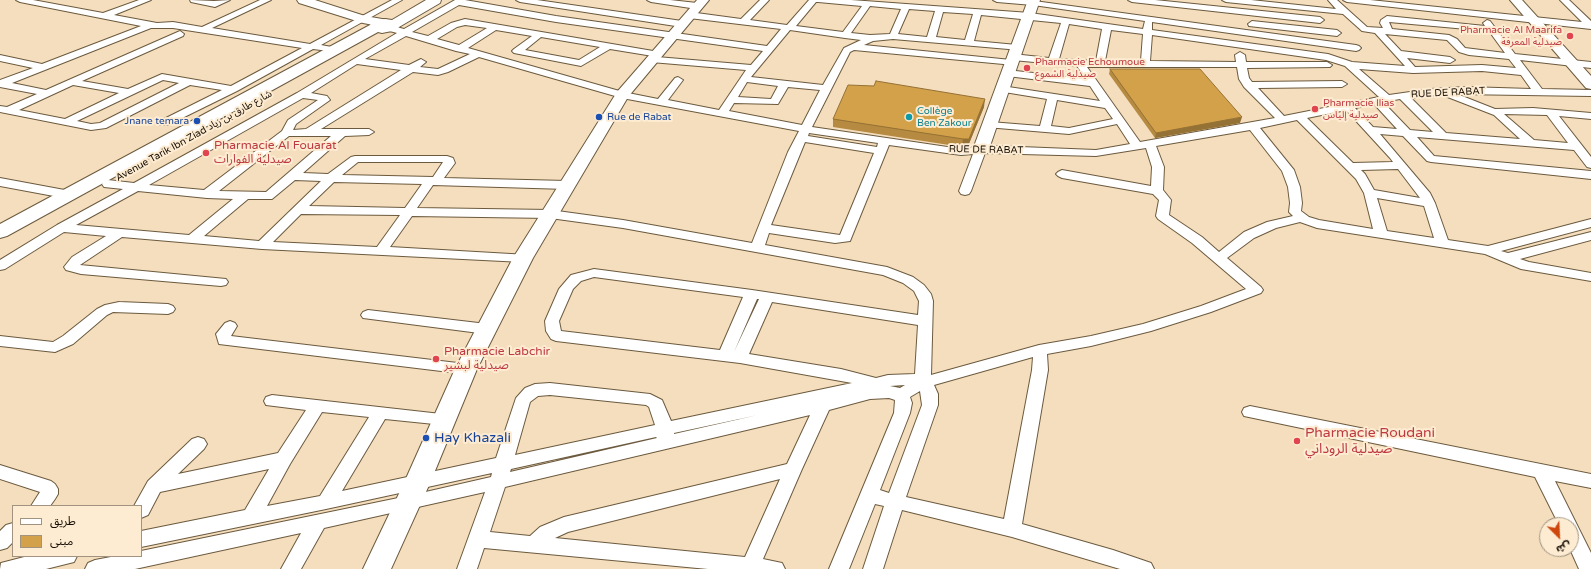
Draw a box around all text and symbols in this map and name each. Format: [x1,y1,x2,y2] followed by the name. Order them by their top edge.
[1460,24,1562,48] place label: Pharmacie Al Maarifa صيدلية المعرفة
[1565,31,1575,41] marker: Pharmacie Al Maarifa صيدلية المعرفة
[1035,56,1145,80] place label: Pharmacie Echoumoue صيدلية الشموع
[1022,63,1032,73] marker: Pharmacie Echoumoue صيدلية الشموع
[1410,85,1486,101] street label: RUE DE RABAT
[114,88,274,184] street label: Avenue Tarik Ibn Ziad شارع طارق بن زياد
[1323,97,1394,120] place label: Pharmacie Ilias صيدلية إلياس
[1310,104,1320,114] marker: Pharmacie Ilias صيدلية إلياس
[917,105,972,128] place label: Collège Ben Zakour
[607,111,671,123] place label: Rue de Rabat
[594,112,604,122] marker: Rue de Rabat
[904,112,914,122] marker: Collège Ben Zakour
[125,115,189,127] place label: Jnane temara
[192,116,202,126] marker: Jnane temara
[214,139,337,167] place label: Pharmacie Al Fouarat صيدلية الفوارات
[949,143,1023,157] street label: RUE DE RABAT
[201,148,211,158] marker: Pharmacie Al Fouarat صيدلية الفوارات
[444,345,550,373] place label: Pharmacie Labchir صيدلية لبشير
[431,354,441,364] marker: Pharmacie Labchir صيدلية لبشير
[1305,425,1435,458] place label: Pharmacie Roudani صيدلية الروداني
[434,430,511,446] place label: Hay Khazali
[421,433,431,443] marker: Hay Khazali
[1292,436,1302,446] marker: Pharmacie Roudani صيدلية الروداني
[12,505,142,557] legend
[50,514,76,528] text: طريق
[1539,517,1579,557] north arrow
[50,534,73,548] text: مبنى
[1554,538,1573,557] text: ش

